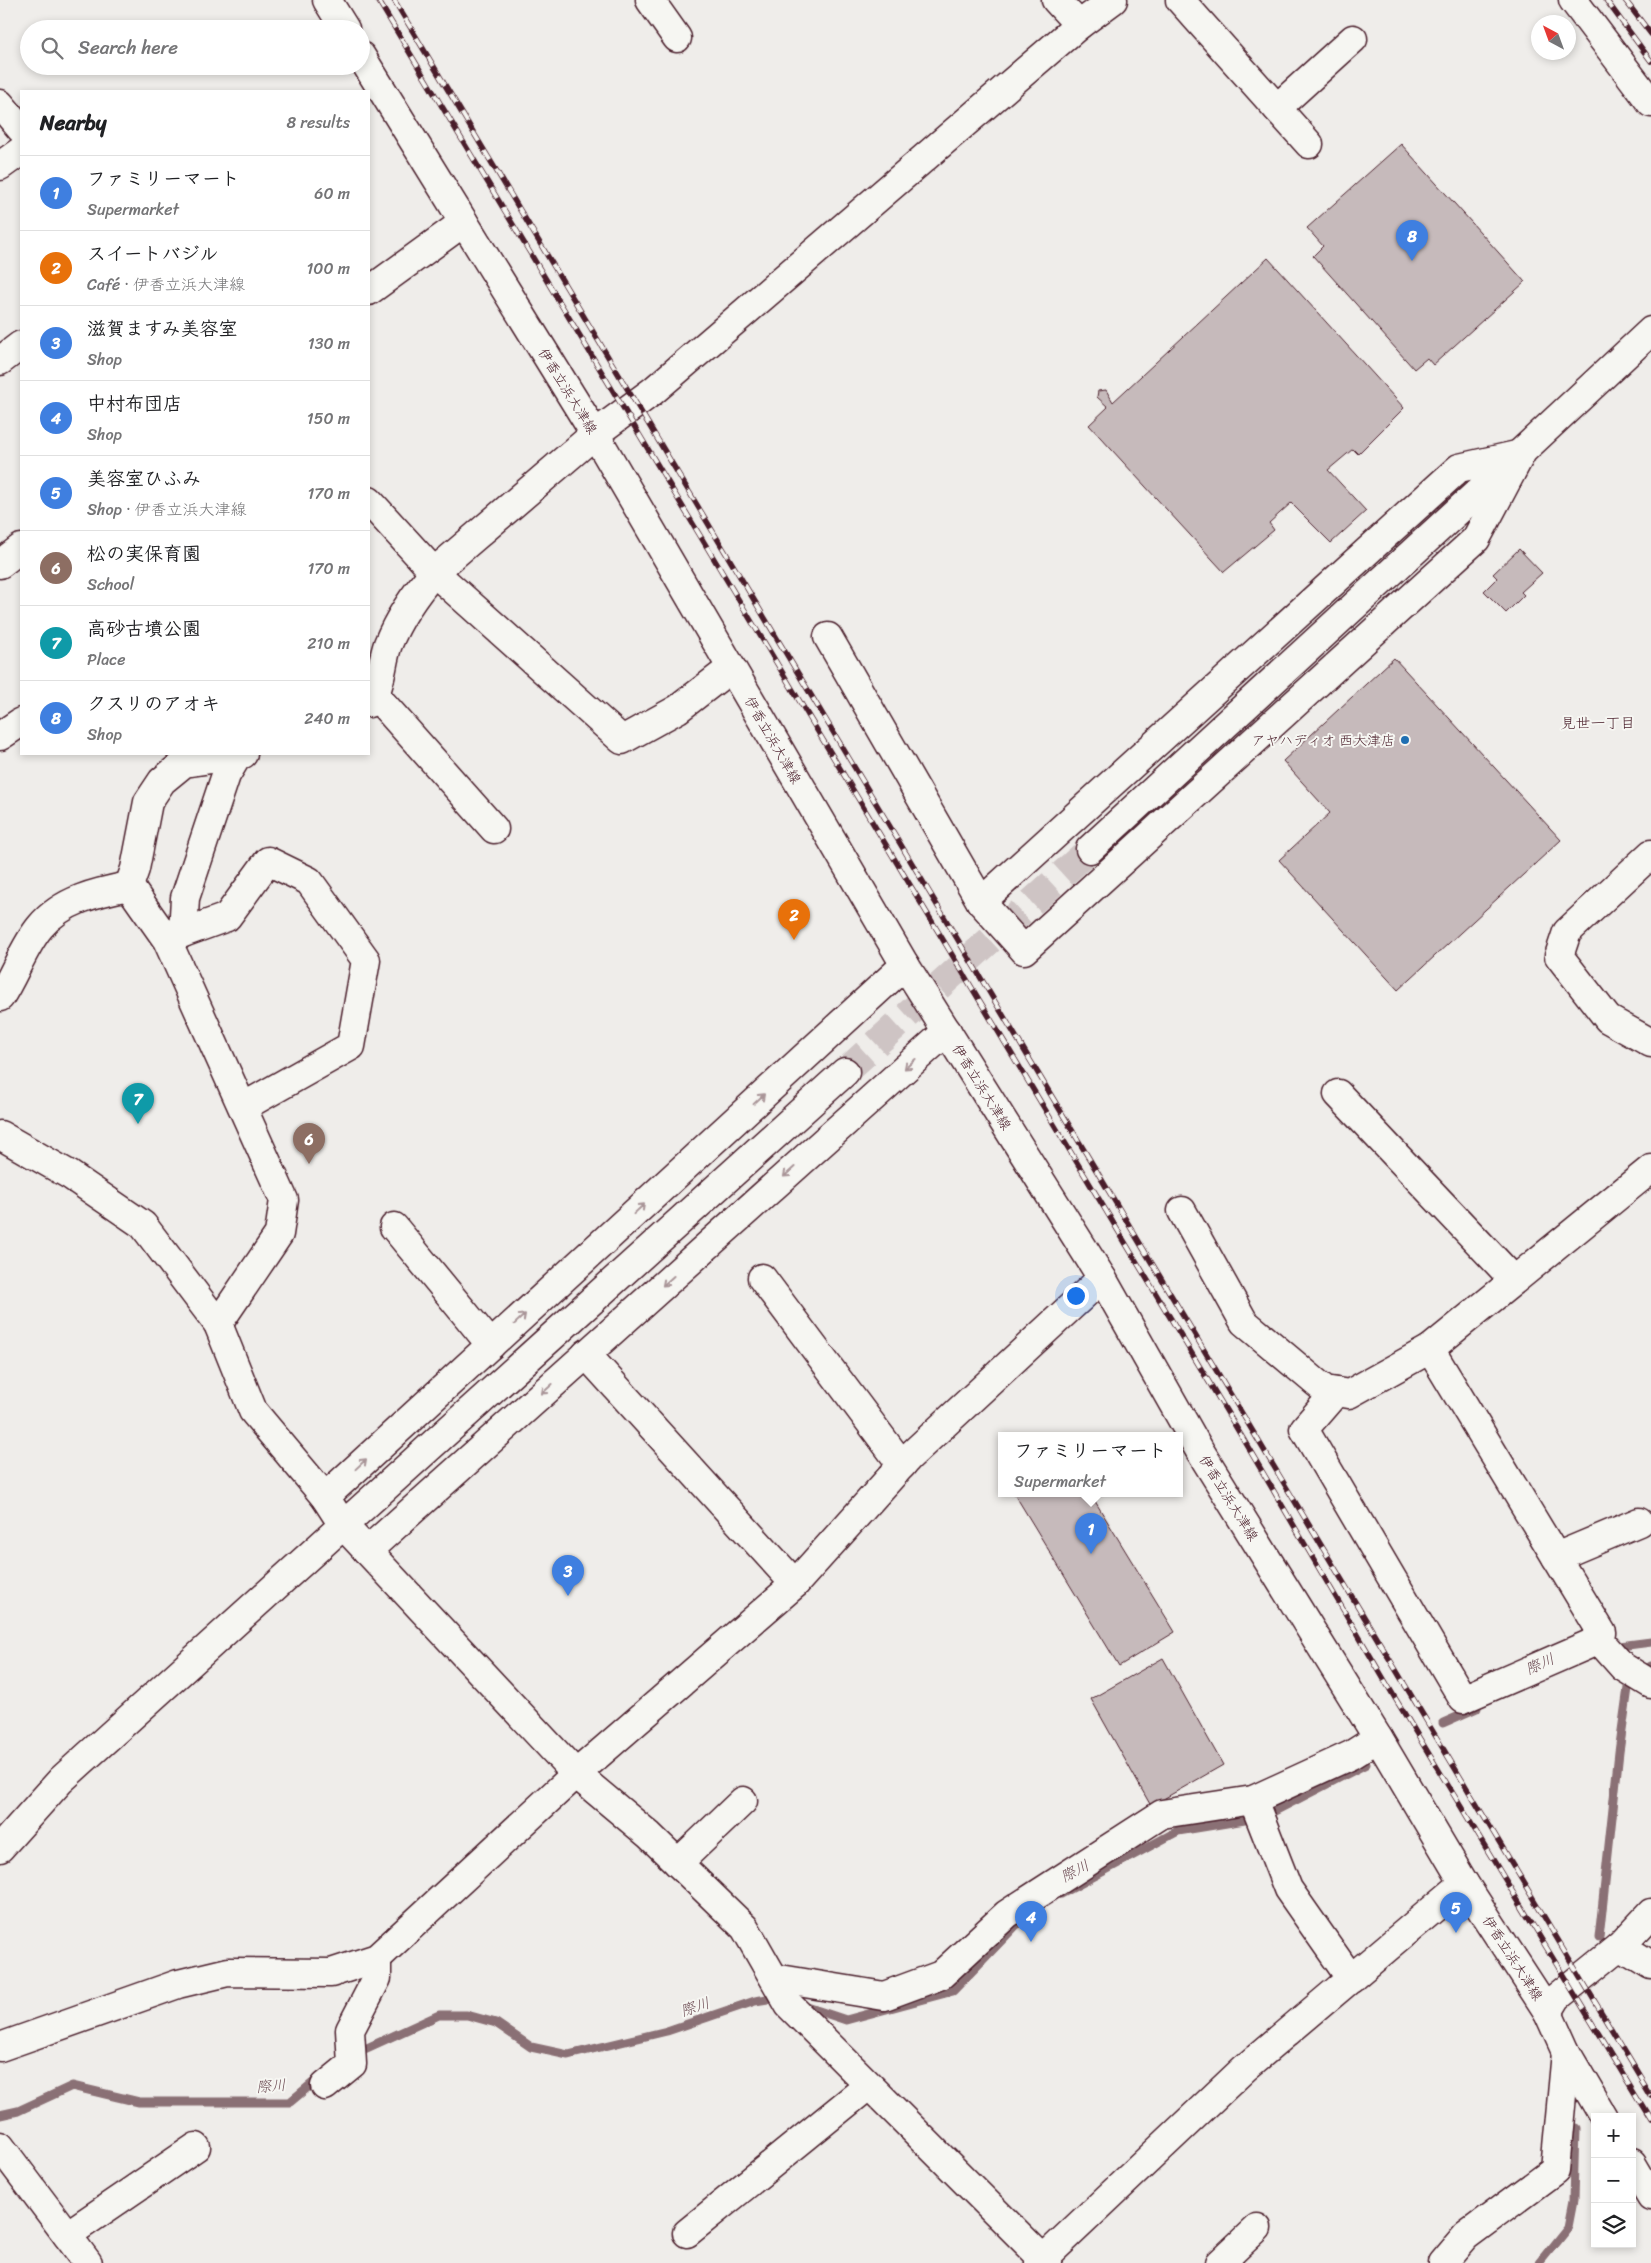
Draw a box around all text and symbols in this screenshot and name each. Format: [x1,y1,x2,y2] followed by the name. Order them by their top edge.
[1531,15,1576,60] north arrow
[20,20,370,75] search box
[78,31,178,64] text: Search here
[38,34,66,62] icon: search
[40,104,106,142] text: Nearby
[287,108,350,137] text: 8 results
[87,162,240,195] text: ファミリーマート
[53,179,59,208] text: 1
[314,179,350,208] text: 60 m
[87,195,179,224] text: Supermarket
[1396,220,1428,261] pin: 8
[87,237,218,270] text: スイートバジル
[51,254,61,283] text: 2
[306,254,350,283] text: 100 m
[87,270,245,299] text: Café · 伊香立浜大津線
[87,312,237,345] text: 滋賀ますみ美容室
[52,329,60,358] text: 3
[308,329,350,358] text: 130 m
[531,343,604,439] street label: 伊香立浜大津線
[87,345,122,374] text: Shop
[87,387,182,420] text: 中村布団店
[51,404,61,433] text: 4
[307,404,350,433] text: 150 m
[87,420,122,449] text: Shop
[87,462,201,495] text: 美容室ひふみ
[51,479,61,508] text: 5
[307,479,350,508] text: 170 m
[87,495,247,524] text: Shop · 伊香立浜大津線
[87,537,201,570] text: 松の実保育園
[51,554,61,583] text: 6
[307,554,350,583] text: 170 m
[87,570,134,599] text: School
[87,612,201,645] text: 高砂古墳公園
[51,629,61,658] text: 7
[307,629,350,658] text: 210 m
[87,645,126,674] text: Place
[87,687,220,720] text: クスリのアオキ
[737,692,808,789] street label: 伊香立浜大津線
[51,704,61,733] text: 8
[304,704,350,733] text: 240 m
[1560,710,1636,736] district label: 見世一丁目
[87,720,122,749] text: Shop
[1251,728,1395,753] place label: アヤハディオ 西大津店
[1399,734,1411,746] marker: アヤハディオ 西大津店
[778,899,810,940] pin: 2
[945,1039,1018,1135] street label: 伊香立浜大津線
[904,1058,917,1070] one-way arrow
[122,1083,154,1124] pin: 7
[753,1093,766,1105] one-way arrow
[293,1123,325,1164] pin: 6
[783,1166,796,1178] one-way arrow
[633,1203,646,1215] one-way arrow
[662,1275,675,1287] one-way arrow
[1063,1283,1089,1309] your location
[513,1313,526,1325] one-way arrow
[541,1383,554,1395] one-way arrow
[998,1432,1183,1497] popup
[1014,1434,1167,1467] text: ファミリーマート
[1192,1450,1265,1546] street label: 伊香立浜大津線
[355,1458,367,1470] one-way arrow
[1014,1467,1106,1496] text: Supermarket
[1075,1513,1107,1554] pin: 1
[552,1555,584,1596] pin: 3
[1521,1646,1559,1682] water label: 際川
[1056,1852,1094,1890] water label: 際川
[1440,1892,1472,1933] pin: 5
[1015,1901,1047,1942] pin: 4
[1475,1910,1550,2006] street label: 伊香立浜大津線
[677,1990,713,2024] water label: 際川
[255,2072,287,2100] water label: 際川
[1591,2113,1636,2248] map controls
[1591,2113,1636,2158] button: +
[1591,2158,1636,2203] button: −
[1591,2203,1636,2248] button: layers

